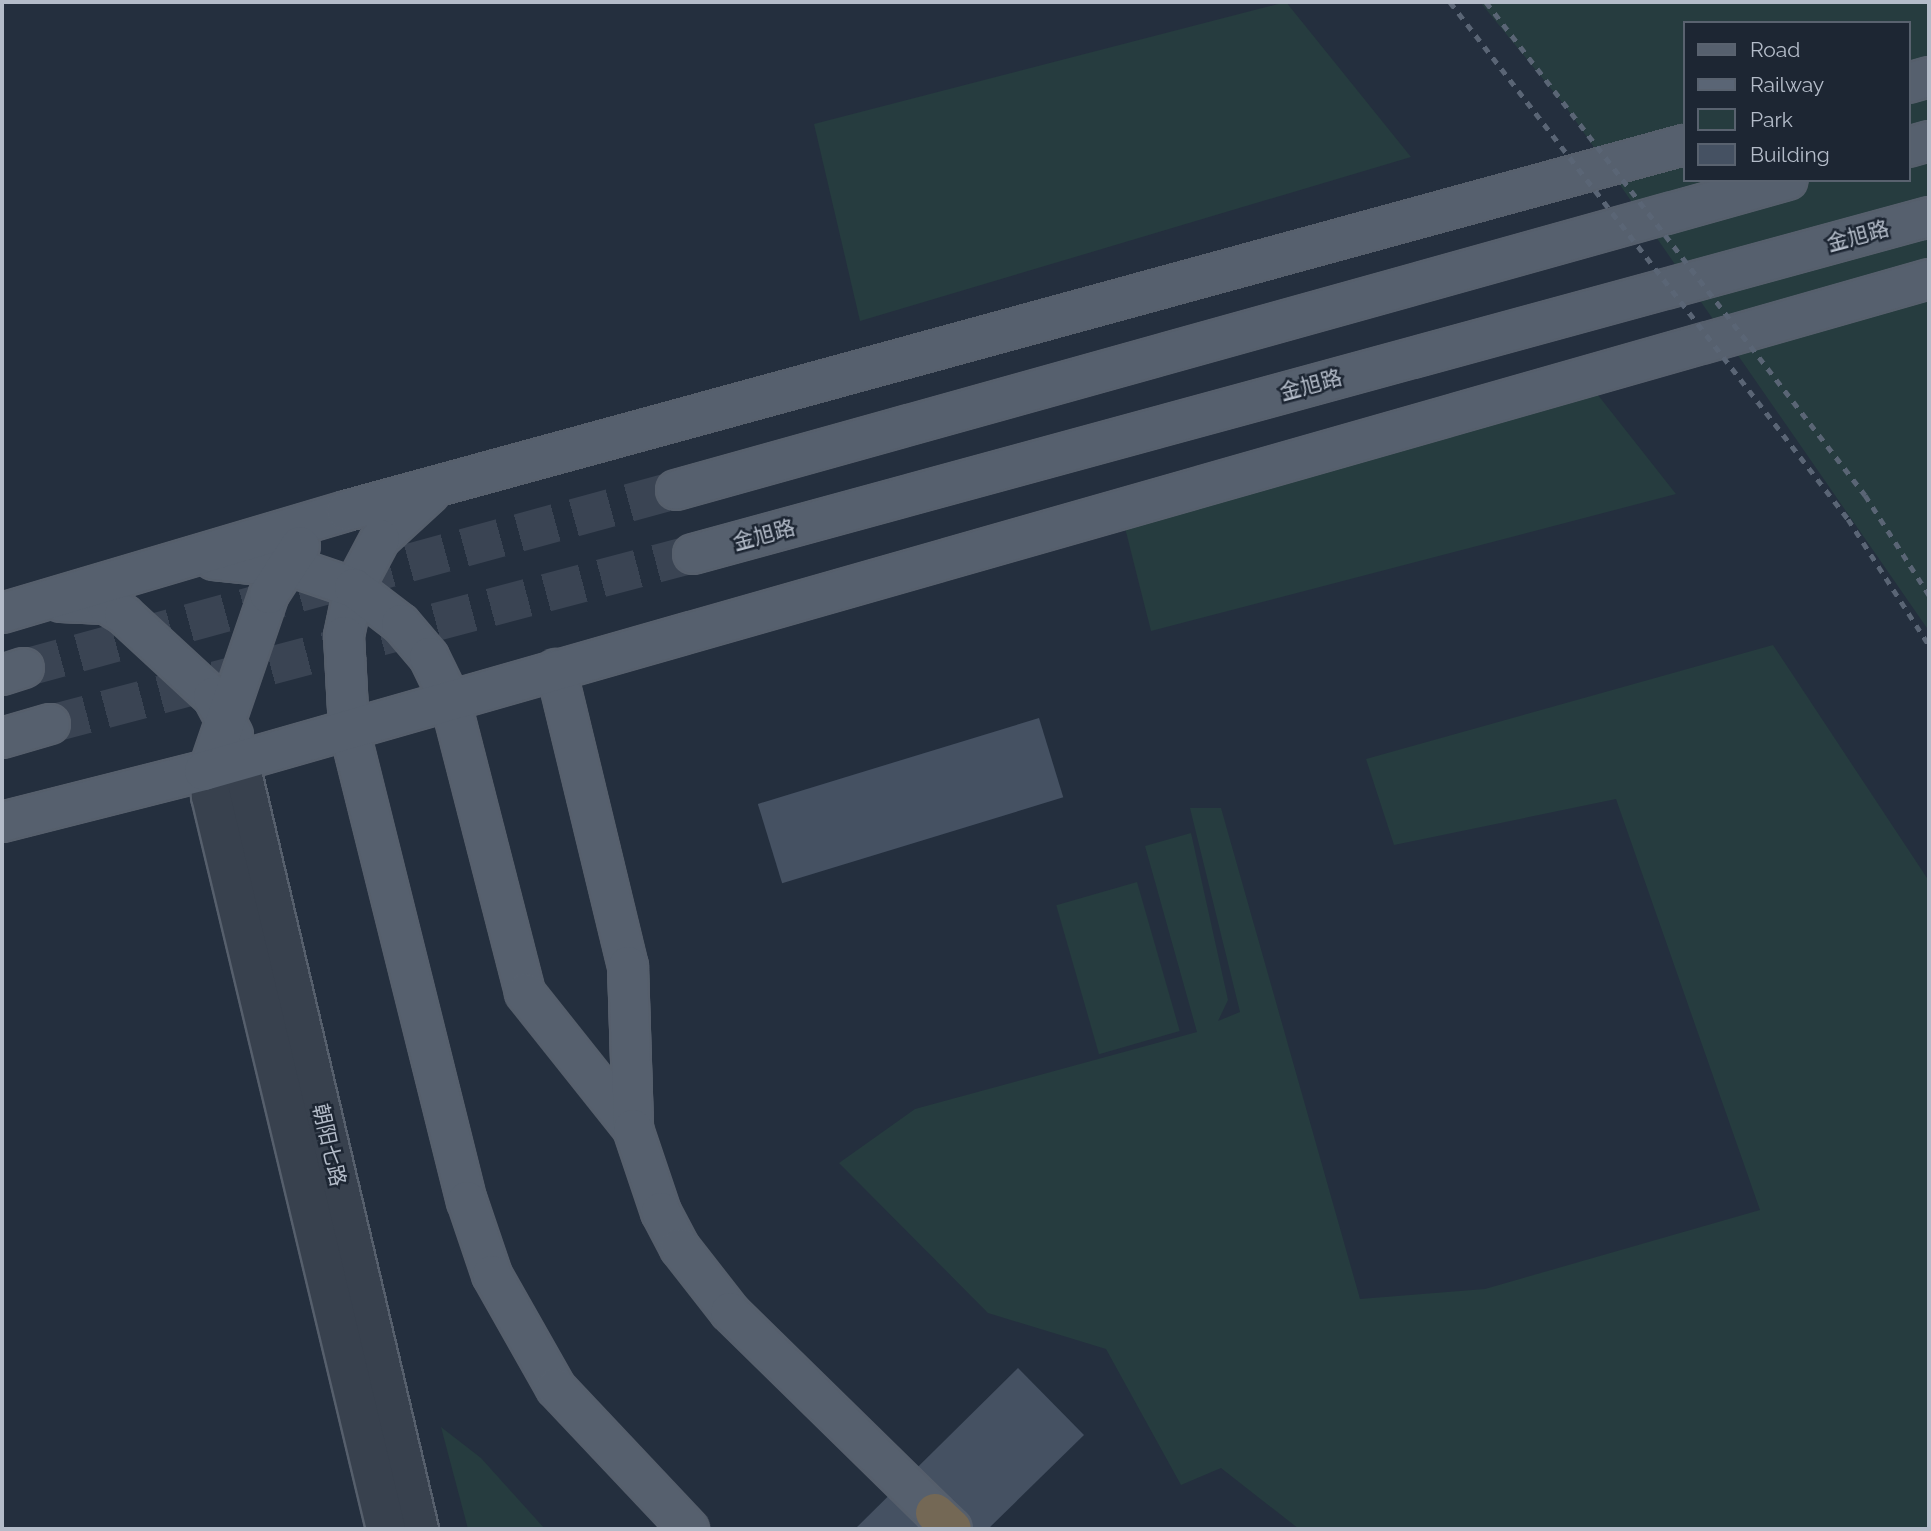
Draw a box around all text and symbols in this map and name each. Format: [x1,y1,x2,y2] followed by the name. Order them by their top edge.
[1682,21,1910,182] legend
[1750,37,1800,62] text: Road
[1750,72,1824,97] text: Railway
[1750,107,1793,132] text: Park
[1750,142,1830,167] text: Building
[1824,216,1892,256] street label: 金旭路
[1277,365,1345,405] street label: 金旭路
[730,515,798,555] street label: 金旭路
[307,1101,351,1189] street label: 朝阳七路

